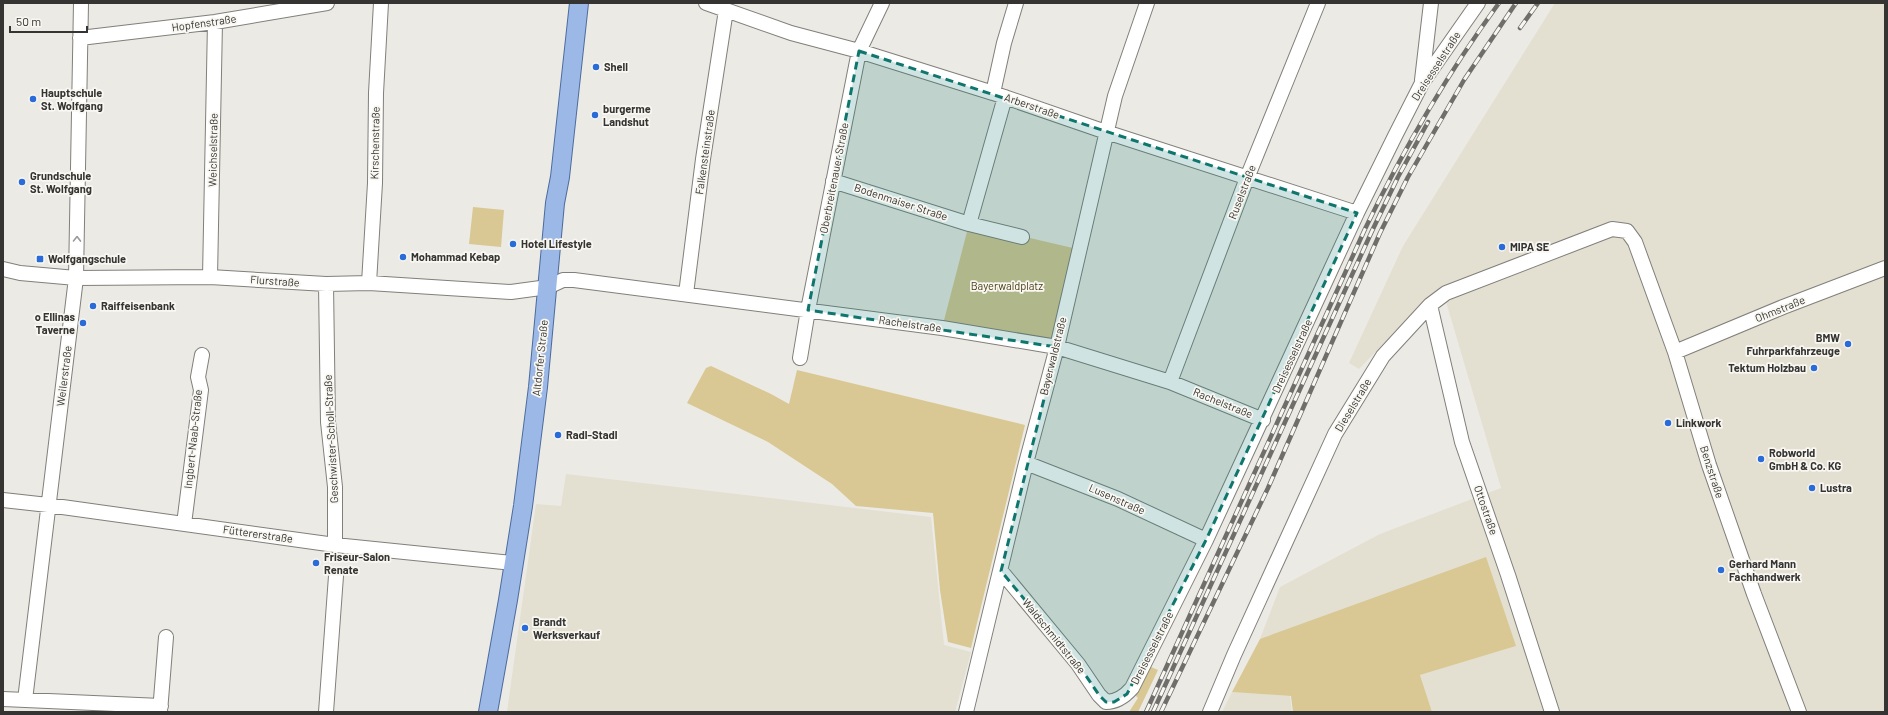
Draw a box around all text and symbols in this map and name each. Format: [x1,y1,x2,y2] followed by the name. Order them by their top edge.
[10,8,87,34] scale bar
[171,12,237,33] street label: Hopfenstraße
[16,14,41,28] text: 50 m
[1408,28,1463,103] street label: Dreisesselstraße
[604,60,628,73] place label: Shell
[591,62,601,72] marker: Shell
[41,86,103,112] place label: Hauptschule St. Wolfgang
[1003,90,1062,121] street label: Arberstraße
[28,94,38,104] marker: Hauptschule St. Wolfgang
[603,102,651,128] place label: burgerme Landshut
[367,106,382,180] street label: Kirschenstraße
[692,108,717,195] street label: Falkensteinstraße
[590,110,600,120] marker: burgerme Landshut
[205,113,220,187] street label: Weichselstraße
[816,121,851,234] street label: Oberbreitenauer Straße
[1225,163,1258,221] street label: Ruselstraße
[30,169,92,195] place label: Grundschule St. Wolfgang
[17,177,27,187] marker: Grundschule St. Wolfgang
[853,180,950,223] street label: Bodenmaiser Straße
[72,236,81,242] one-way arrow
[521,237,592,250] place label: Hotel Lifestyle
[508,239,518,249] marker: Hotel Lifestyle
[1510,240,1550,253] place label: MIPA SE
[1497,242,1507,252] marker: MIPA SE
[411,250,500,263] place label: Mohammad Kebap
[48,252,126,265] place label: Wolfgangschule
[398,252,408,262] marker: Mohammad Kebap
[35,254,45,264] marker: Wolfgangschule
[250,272,300,289] street label: Flurstraße
[971,279,1043,292] park label: Bayerwaldplatz
[1753,293,1807,324] street label: Ohmstraße
[101,299,175,312] place label: Raiffeisenbank
[88,301,98,311] marker: Raiffeisenbank
[35,310,75,336] place label: o Ellinas Taverne
[878,313,942,334] street label: Rachelstraße
[1036,315,1069,396] street label: Bayerwaldstraße
[1269,317,1314,395] street label: Dreisesselstraße
[78,318,88,328] marker: o Ellinas Taverne
[529,319,550,397] street label: Altdorfer Straße
[1746,331,1840,357] place label: BMW Fuhrparkfahrzeuge
[1843,339,1853,349] marker: BMW Fuhrparkfahrzeuge
[53,345,74,407] street label: Weilerstraße
[1728,361,1806,374] place label: Tektum Holzbau
[1809,363,1819,373] marker: Tektum Holzbau
[321,374,340,504] street label: Geschwister-Scholl-Straße
[1332,376,1374,434] street label: Dieselstraße
[1191,385,1255,420] street label: Rachelstraße
[181,389,204,489] street label: Ingbert-Naab-Straße
[1676,416,1722,429] place label: Linkwork
[1663,418,1673,428] marker: Linkwork
[566,428,618,441] place label: Radl-Stadl
[553,430,563,440] marker: Radl-Stadl
[1698,444,1727,500] street label: Benzstraße
[1769,446,1842,472] place label: Robworld GmbH & Co. KG
[1756,454,1766,464] marker: Robworld GmbH & Co. KG
[1087,480,1147,517] street label: Lusenstraße
[1820,481,1852,494] place label: Lustra
[1472,483,1501,536] street label: Ottostraße
[1807,483,1817,493] marker: Lustra
[222,522,294,545] street label: Füttererstraße
[324,550,390,576] place label: Friseur-Salon Renate
[1729,557,1801,583] place label: Gerhard Mann Fachhandwerk
[311,558,321,568] marker: Friseur-Salon Renate
[1716,565,1726,575] marker: Gerhard Mann Fachhandwerk
[1020,595,1089,676] street label: Waldschmidtstraße
[1128,609,1176,686] street label: Dreisesselstraße
[533,615,600,641] place label: Brandt Werksverkauf
[520,623,530,633] marker: Brandt Werksverkauf

